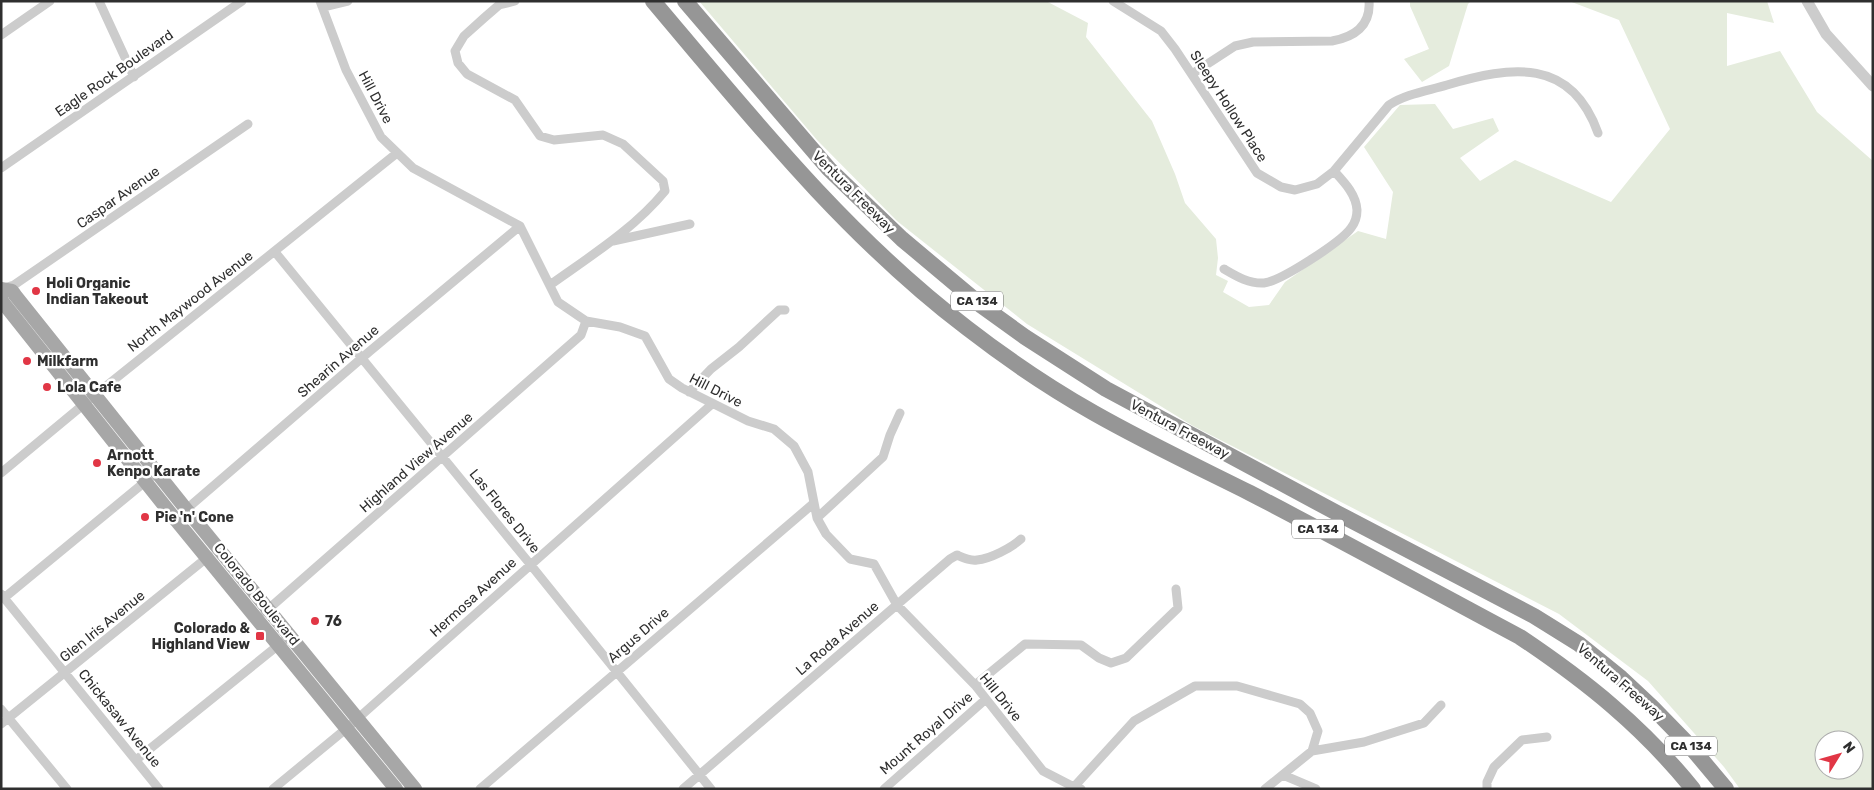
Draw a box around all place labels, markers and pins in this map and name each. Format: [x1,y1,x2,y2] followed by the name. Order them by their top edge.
[46,275,149,308] place label: Holi Organic Indian Takeout
[30,285,42,297] marker: Holi Organic Indian Takeout
[37,353,99,370] place label: Milkfarm
[21,355,33,367] marker: Milkfarm
[57,379,122,396] place label: Lola Cafe
[41,381,53,393] marker: Lola Cafe
[107,447,200,480] place label: Arnott Kenpo Karate
[91,457,103,469] marker: Arnott Kenpo Karate
[155,509,234,526] place label: Pie 'n' Cone
[139,511,151,523] marker: Pie 'n' Cone
[325,613,342,630] place label: 76
[309,615,321,627] marker: 76
[151,620,251,653] place label: Colorado & Highland View
[254,630,266,642] marker: Colorado & Highland View

